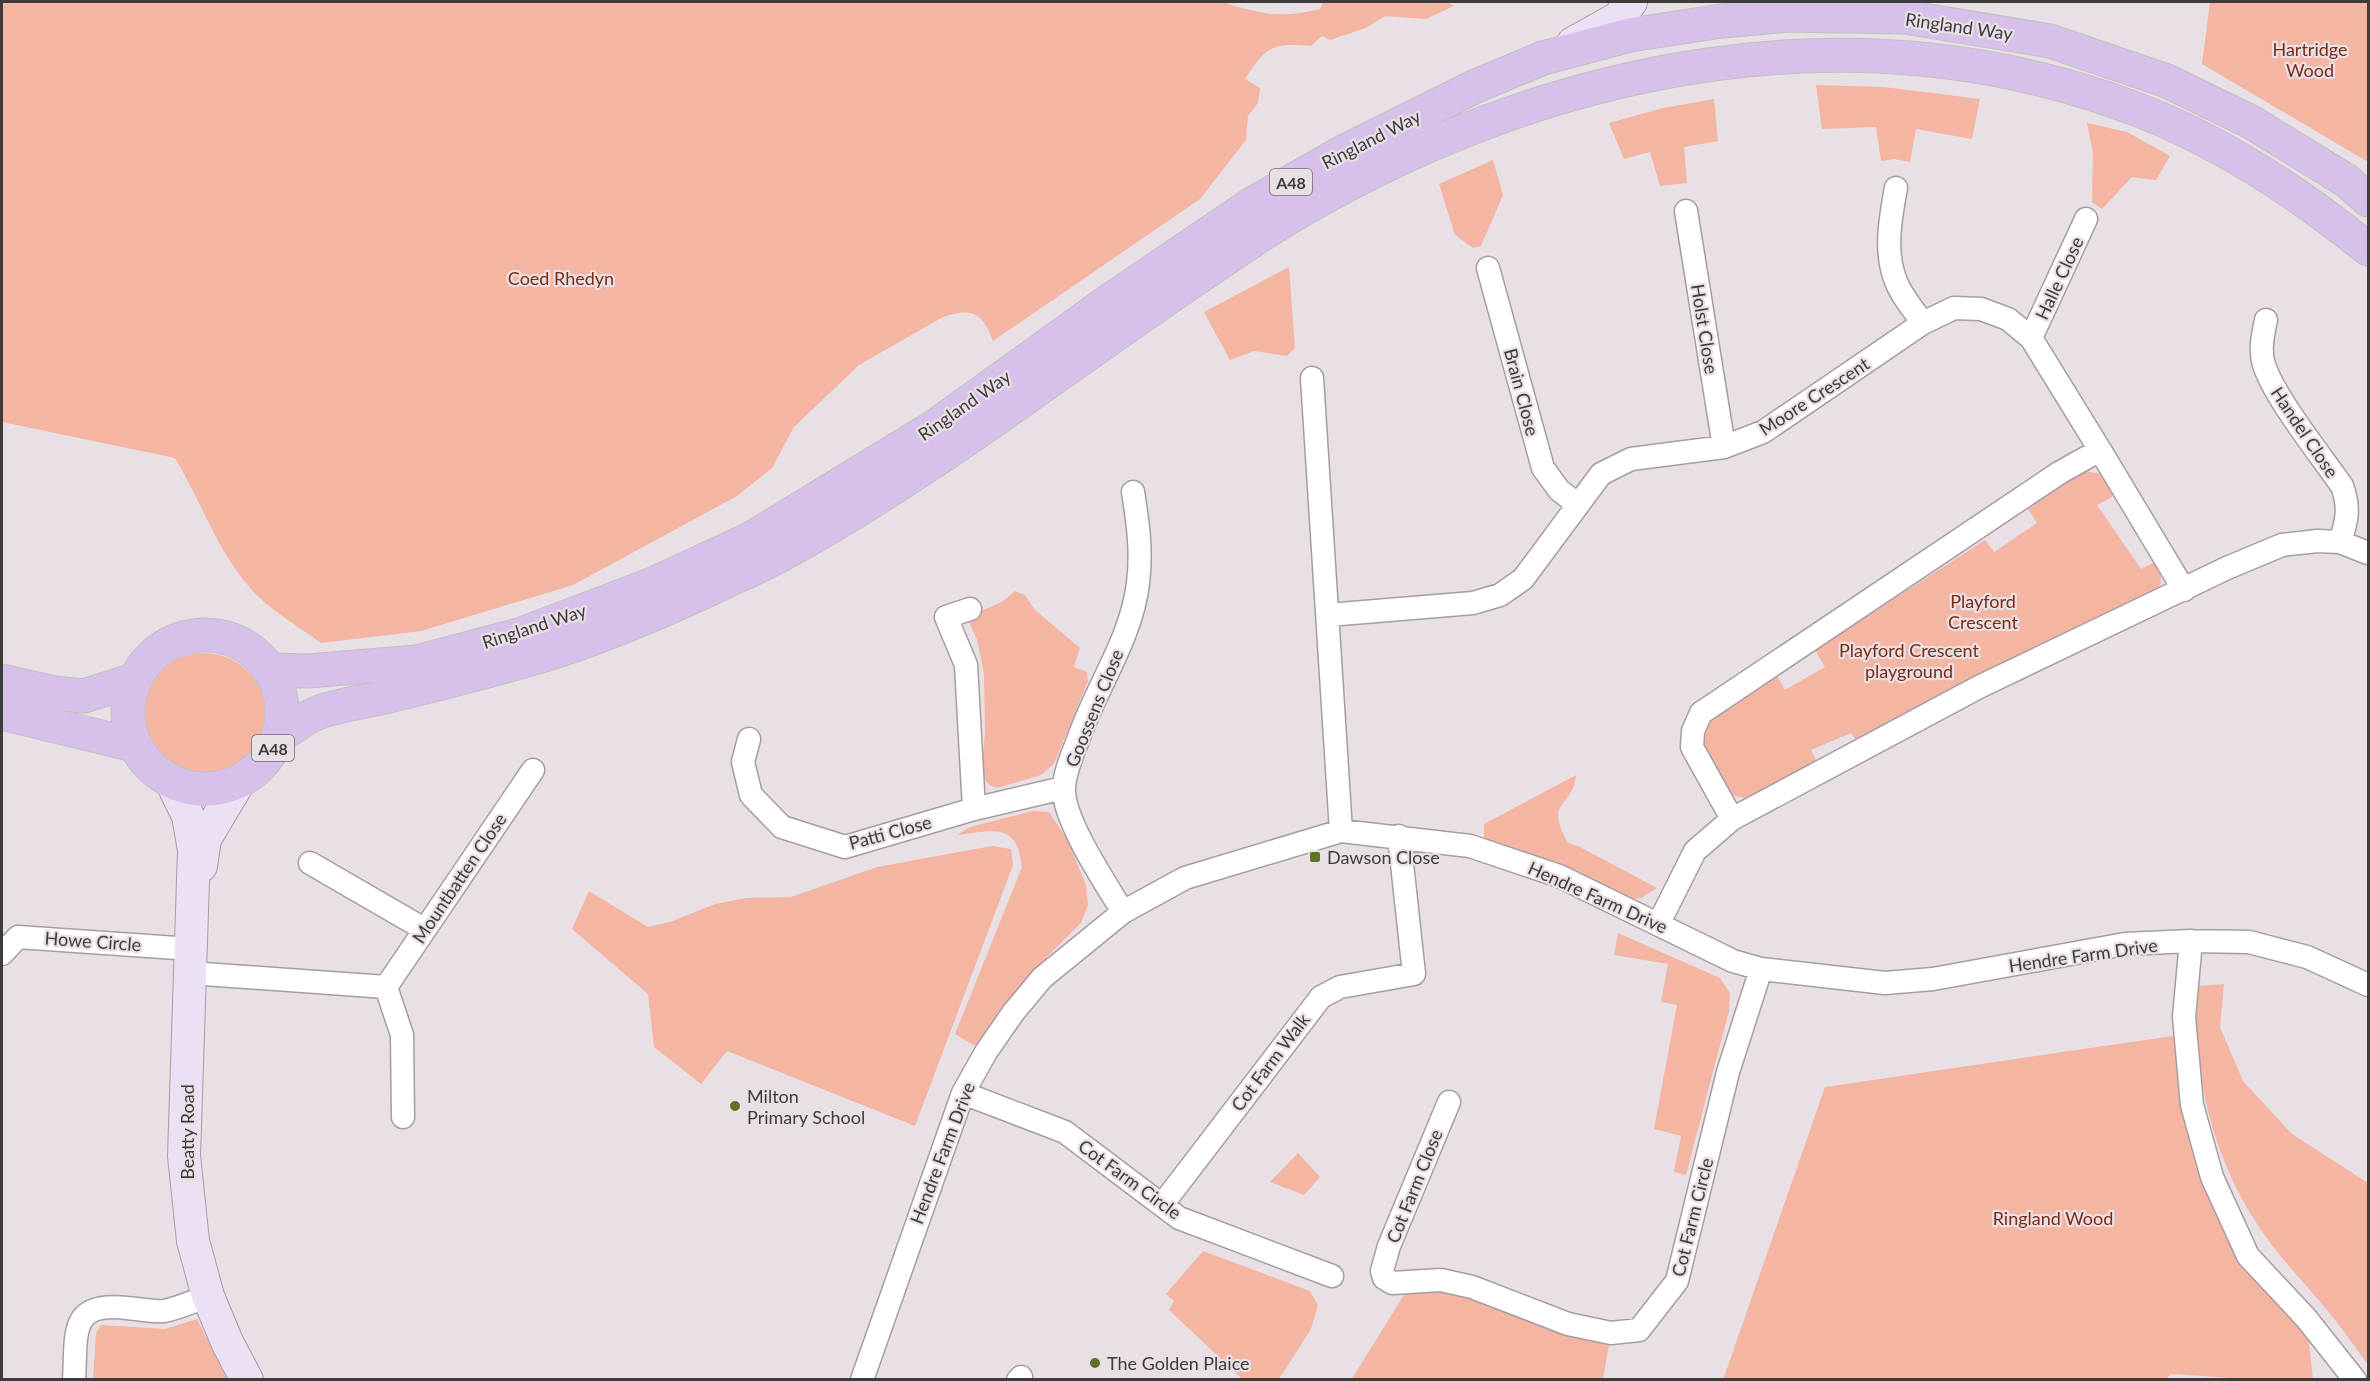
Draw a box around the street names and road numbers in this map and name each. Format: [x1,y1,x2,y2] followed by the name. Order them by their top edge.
[1904,8,2015,45] street label: Ringland Way
[1318,104,1425,173] street label: Ringland Way
[1270,169,1312,195] road number: A48
[2030,233,2088,323] street label: Halle Close
[1687,283,1723,375] street label: Holst Close
[1500,346,1544,438] street label: Brain Close
[1755,352,1874,440] street label: Moore Crescent
[913,365,1015,445] street label: Ringland Way
[2267,382,2343,482] street label: Handel Close
[479,599,590,653] street label: Ringland Way
[1060,646,1128,770] street label: Goossens Close
[252,735,294,761] road number: A48
[407,809,511,947] street label: Mountbatten Close
[846,810,934,854] street label: Patti Close
[1525,856,1671,938] street label: Hendre Farm Drive
[44,927,142,955] street label: Howe Circle
[2007,934,2159,976] street label: Hendre Farm Drive
[1226,1008,1314,1115] street label: Cot Farm Walk
[905,1079,979,1227] street label: Hendre Farm Drive
[176,1084,198,1180] street label: Beatty Road
[1381,1126,1447,1246] street label: Cot Farm Close
[1074,1134,1186,1224] street label: Cot Farm Circle
[1667,1155,1717,1279] street label: Cot Farm Circle

